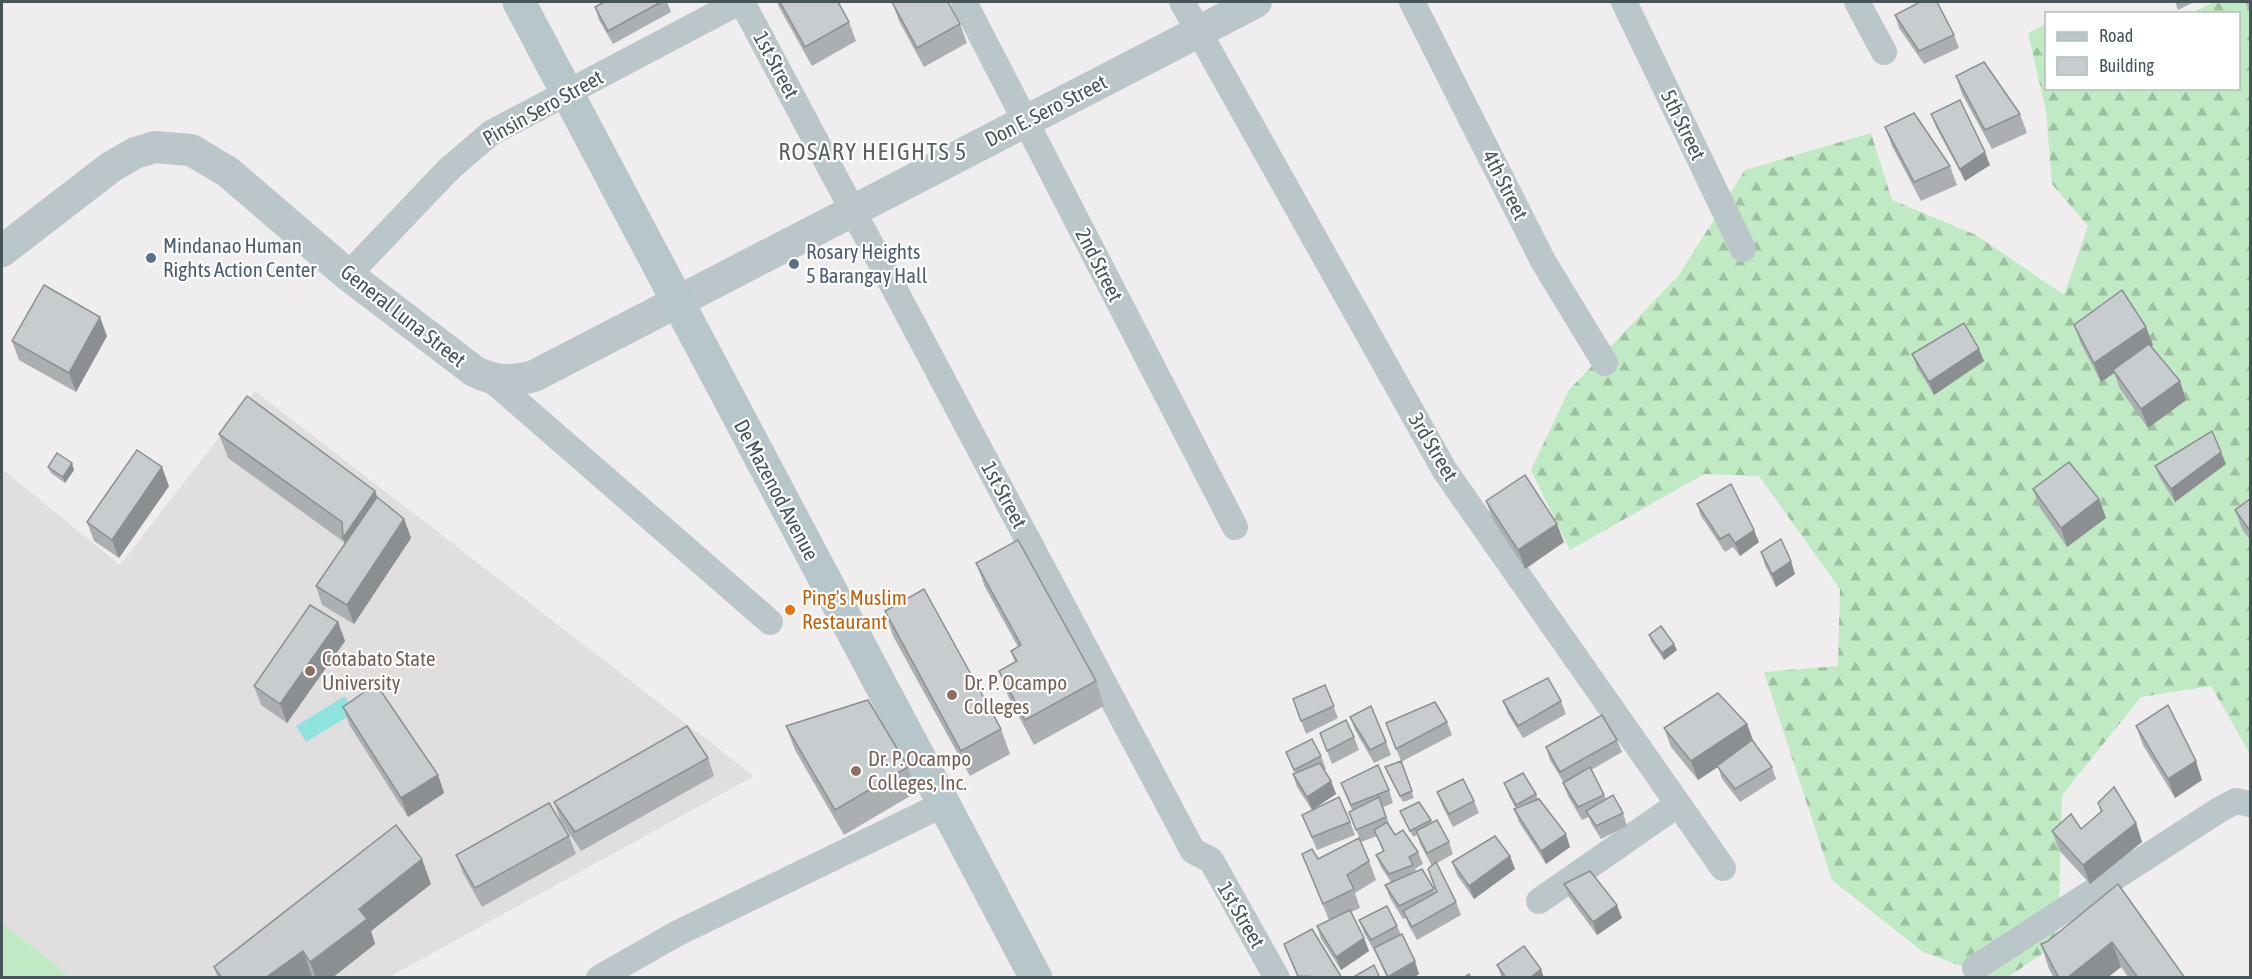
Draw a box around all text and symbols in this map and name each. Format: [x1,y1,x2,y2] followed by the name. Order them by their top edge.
[2045,12,2240,90] legend
[2099,25,2133,46] text: Road
[749,27,804,102] street label: 1st Street
[2099,55,2154,76] text: Building
[478,64,607,150] street label: Pinsin Sero Street
[981,69,1111,151] street label: Don E. Sero Street
[1657,86,1711,164] street label: 5th Street
[778,138,968,165] district label: ROSARY HEIGHTS 5
[1478,146,1534,223] street label: 4th Street
[1071,224,1129,305] street label: 2nd Street
[163,233,317,281] place label: Mindanao Human Rights Action Center
[806,239,928,287] place label: Rosary Heights 5 Barangay Hall
[144,251,158,265] marker: Mindanao Human Rights Action Center
[787,257,801,271] marker: Rosary Heights 5 Barangay Hall
[337,259,471,371] street label: General Luna Street
[1404,408,1463,485] street label: 3rd Street
[730,415,824,564] street label: De Mazenod Avenue
[977,457,1032,532] street label: 1st Street
[802,585,907,633] place label: Ping's Muslim Restaurant
[783,603,797,617] marker: Ping's Muslim Restaurant
[322,646,435,694] place label: Cotabato State University
[303,664,317,678] marker: Cotabato State University
[964,670,1067,718] place label: Dr. P. Ocampo Colleges
[945,688,959,702] marker: Dr. P. Ocampo Colleges
[868,746,971,794] place label: Dr. P. Ocampo Colleges, Inc.
[849,764,863,778] marker: Dr. P. Ocampo Colleges, Inc.
[1213,877,1270,952] street label: 1st Street

